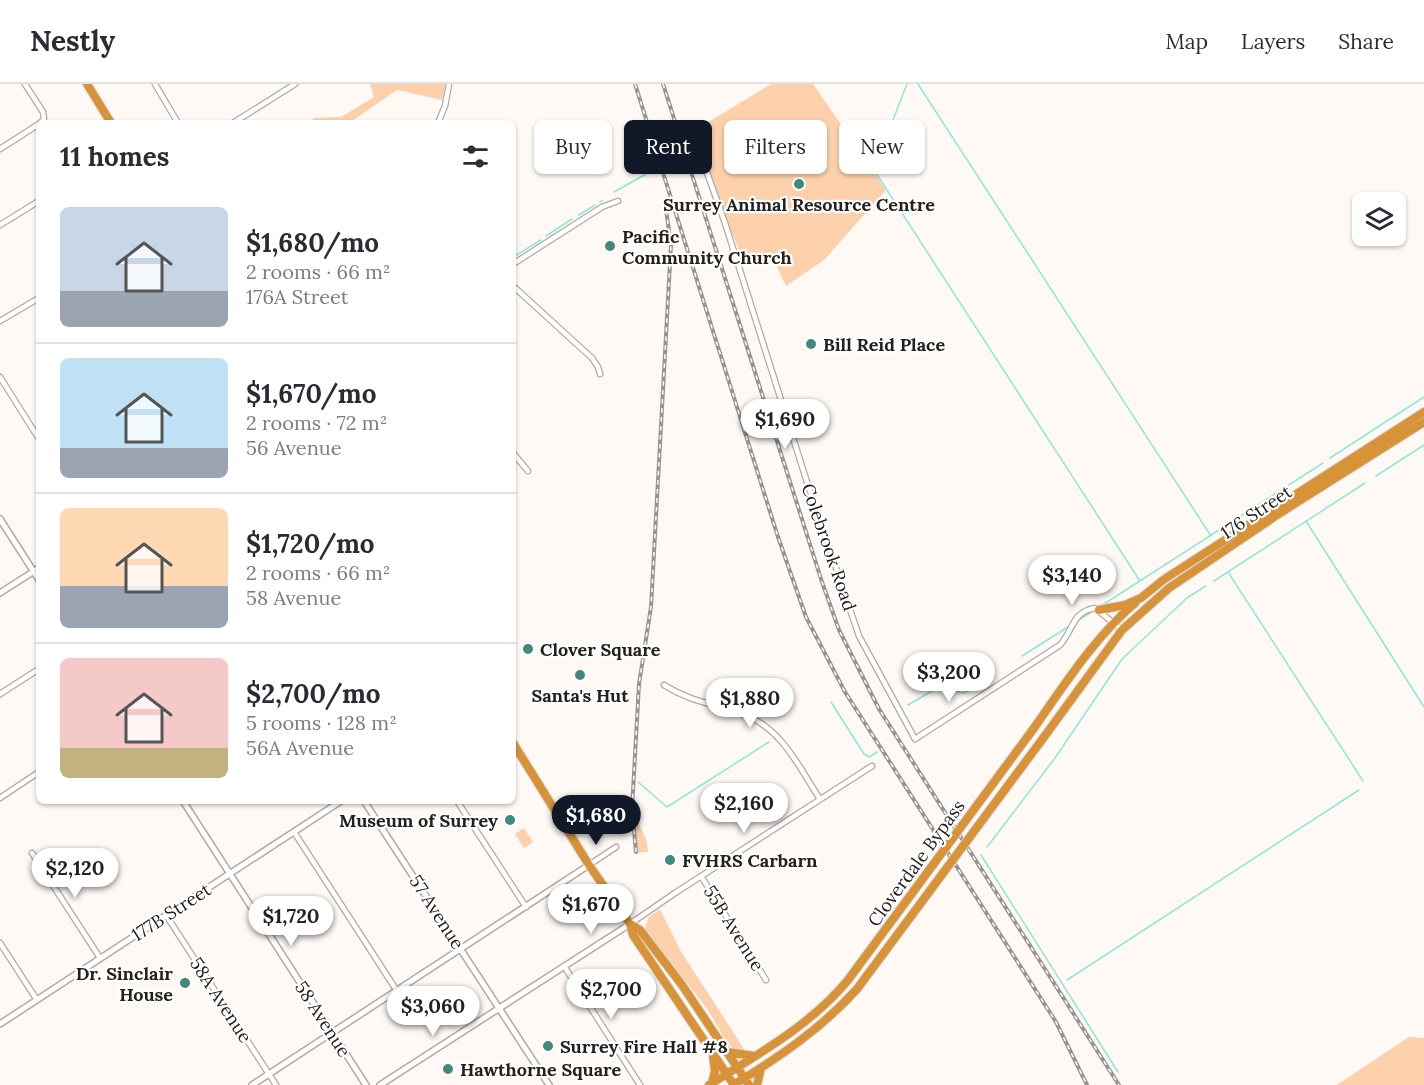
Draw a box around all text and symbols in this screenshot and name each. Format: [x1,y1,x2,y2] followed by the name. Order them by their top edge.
[30,23,115,59] text: Nestly
[1165,28,1208,55] text: Map
[1241,28,1305,55] text: Layers
[1338,28,1394,55] text: Share
[534,120,612,174] chip: Buy
[624,120,712,174] chip: Rent
[724,120,827,174] chip: Filters
[839,120,925,174] chip: New
[60,140,169,173] text: 11 homes
[459,140,492,173] icon: filters
[792,177,806,191] marker: Surrey Animal Resource Centre
[1352,192,1406,246] map controls
[1352,192,1406,246] button: layers
[663,193,935,216] place label: Surrey Animal Resource Centre
[622,225,792,269] place label: Pacific Community Church
[246,226,379,259] text: $1,680/mo
[108,231,180,303] icon: home
[603,239,617,253] marker: Pacific Community Church
[246,259,391,284] text: 2 rooms · 66 m²
[246,284,349,309] text: 176A Street
[823,333,945,356] place label: Bill Reid Place
[804,337,818,351] marker: Bill Reid Place
[246,377,376,410] text: $1,670/mo
[108,382,180,454] icon: home
[736,399,834,450] pin: $1,690
[755,406,815,431] text: $1,690
[246,410,387,435] text: 2 rooms · 72 m²
[246,435,342,460] text: 56 Avenue
[796,480,862,614] street label: Colebrook Road
[1216,480,1296,544] street label: 176 Street
[246,527,375,560] text: $1,720/mo
[108,532,180,604] icon: home
[1023,555,1121,606] pin: $3,140
[246,560,391,585] text: 2 rooms · 66 m²
[1042,562,1102,587] text: $3,140
[246,585,341,610] text: 58 Avenue
[540,638,661,661] place label: Clover Square
[521,642,535,656] marker: Clover Square
[900,652,998,703] pin: $3,200
[917,659,981,684] text: $3,200
[573,668,587,682] marker: Santa's Hut
[246,677,381,710] text: $2,700/mo
[701,678,799,729] pin: $1,880
[108,682,180,754] icon: home
[531,684,629,707] place label: Santa's Hut
[720,685,780,710] text: $1,880
[246,710,397,735] text: 5 rooms · 128 m²
[246,735,354,760] text: 56A Avenue
[695,783,793,834] pin: $2,160
[714,790,774,815] text: $2,160
[547,795,645,846] pin: $1,680
[862,795,970,931] street label: Cloverdale Bypass
[566,802,626,827] text: $1,680
[339,809,498,832] place label: Museum of Surrey
[503,813,517,827] marker: Museum of Surrey
[26,848,124,899] pin: $2,120
[682,849,818,872] place label: FVHRS Carbarn
[663,853,677,867] marker: FVHRS Carbarn
[46,855,104,880] text: $2,120
[404,871,470,954] street label: 57 Avenue
[127,878,215,946] street label: 177B Street
[699,881,769,975] street label: 55B Avenue
[542,884,640,935] pin: $1,670
[562,891,620,916] text: $1,670
[242,896,340,947] pin: $1,720
[262,903,320,928] text: $1,720
[185,953,257,1047] street label: 58A Avenue
[76,962,173,1006] place label: Dr. Sinclair House
[562,969,660,1020] pin: $2,700
[178,976,192,990] marker: Dr. Sinclair House
[580,976,642,1001] text: $2,700
[290,977,356,1061] street label: 58 Avenue
[384,986,482,1037] pin: $3,060
[401,993,465,1018] text: $3,060
[560,1035,728,1058] place label: Surrey Fire Hall #8
[541,1039,555,1053] marker: Surrey Fire Hall #8
[460,1058,622,1081] place label: Hawthorne Square
[441,1062,455,1076] marker: Hawthorne Square

